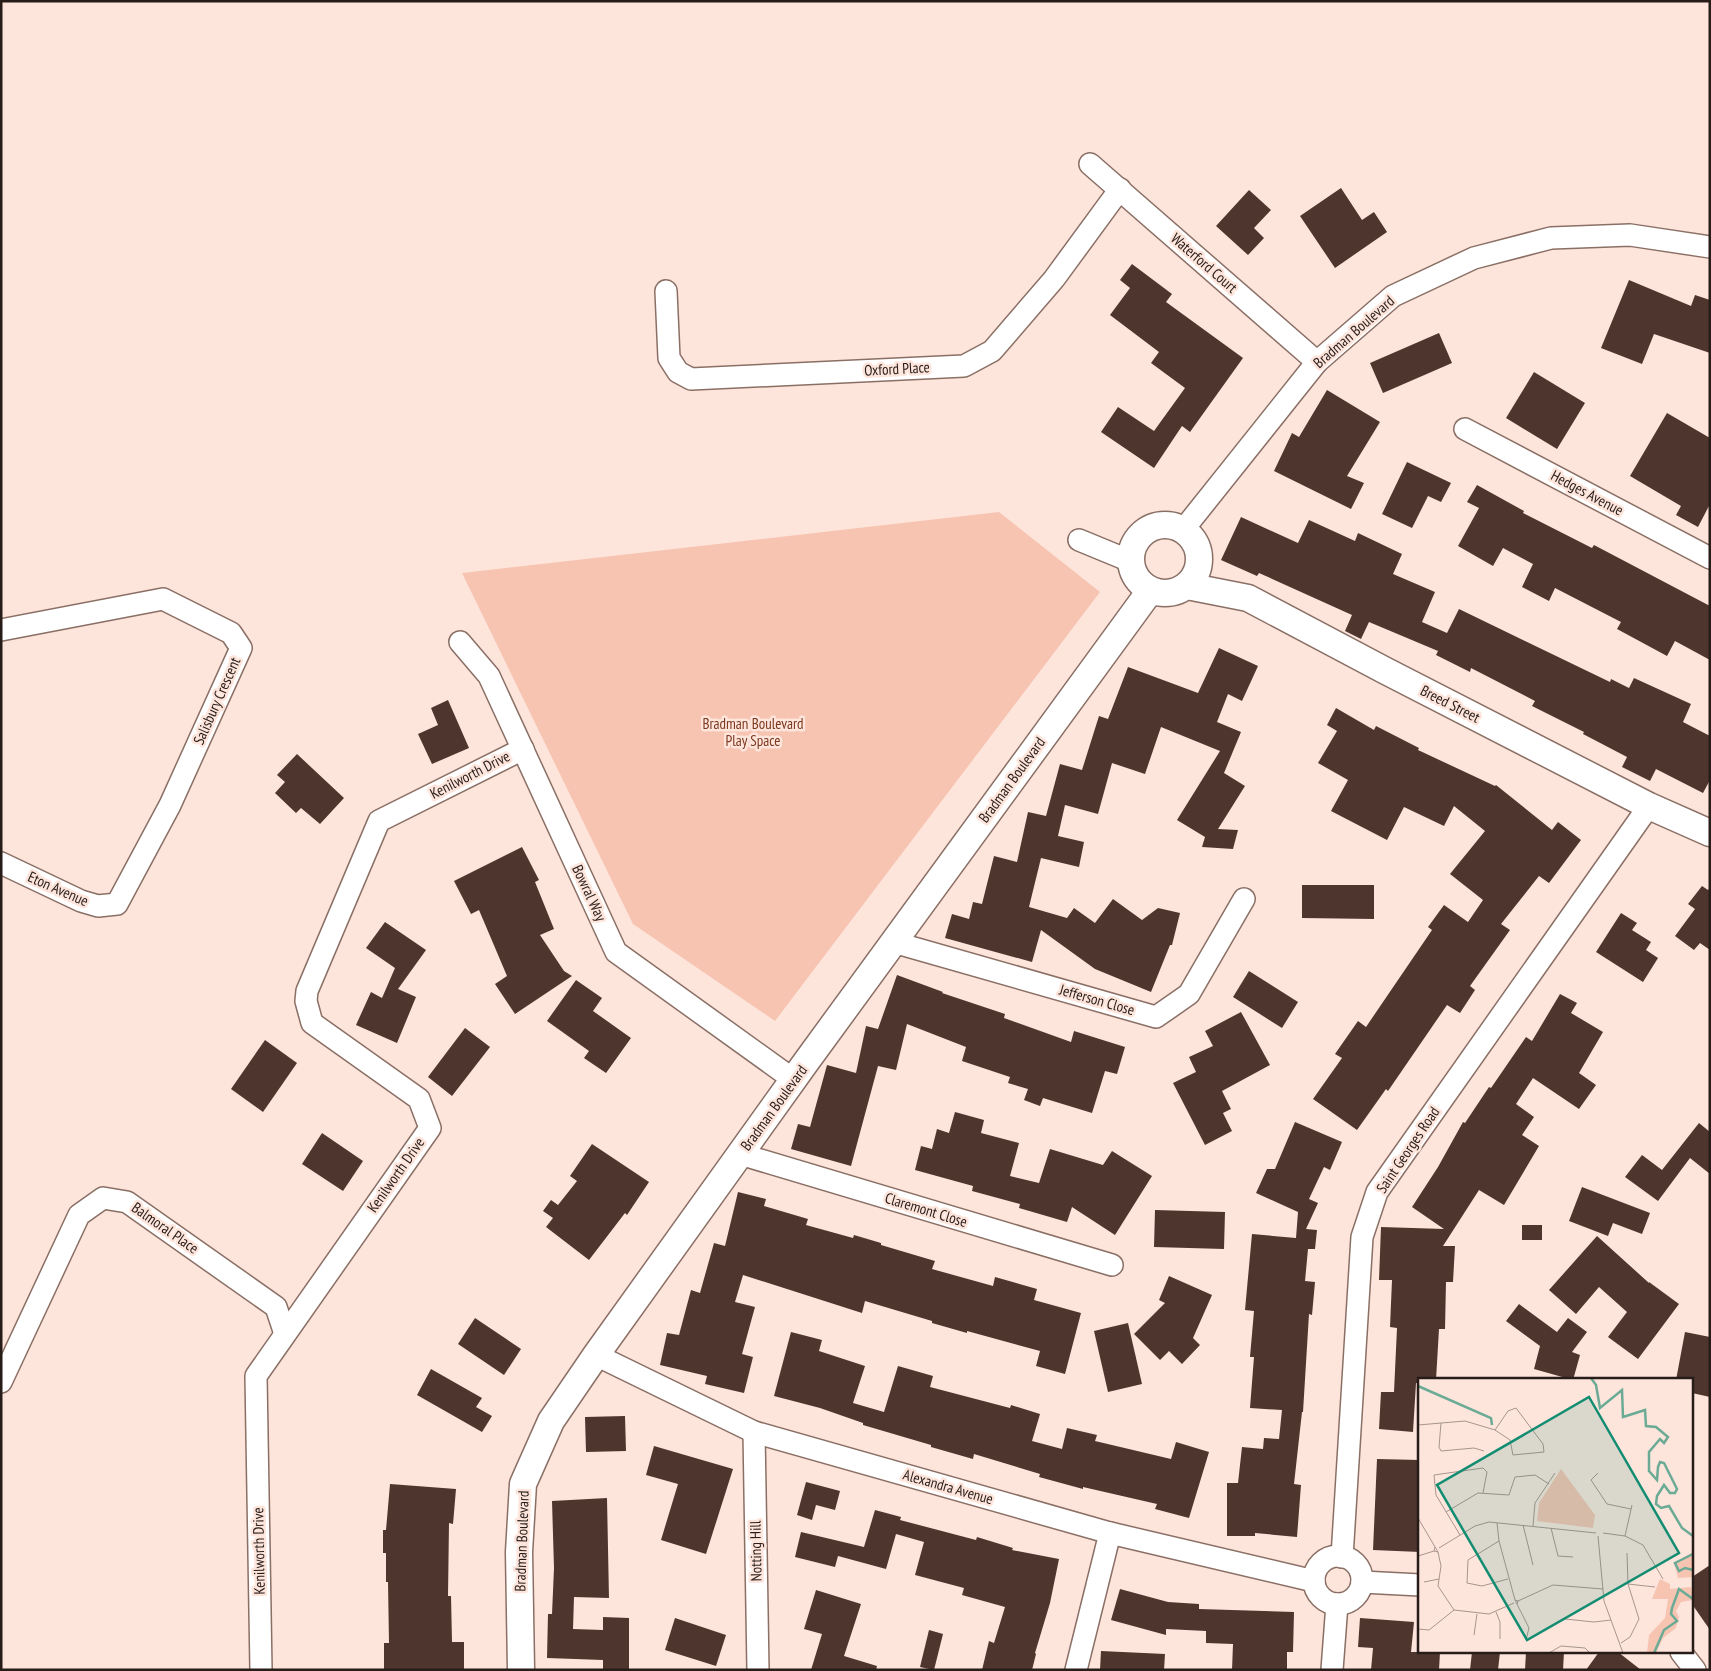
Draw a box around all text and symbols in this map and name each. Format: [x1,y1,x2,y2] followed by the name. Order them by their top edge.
[1167,229,1241,297] street label: Waterford Court
[1309,291,1398,372] street label: Bradman Boulevard
[864,357,930,380] street label: Oxford Place
[1548,466,1627,520] street label: Hedges Avenue
[189,654,244,748] street label: Salisbury Crescent
[1417,681,1483,727] street label: Breed Street
[702,714,804,750] park label: Bradman Boulevard Play Space
[974,733,1049,826] street label: Bradman Boulevard
[427,746,513,803] street label: Kenilworth Drive
[568,862,611,924] street label: Bowral Way
[25,867,91,910] street label: Eton Avenue
[1056,979,1137,1019] street label: Jefferson Close
[736,1061,811,1154] street label: Bradman Boulevard
[1372,1103,1443,1197] street label: Saint Georges Road
[363,1134,428,1216] street label: Kenilworth Drive
[883,1188,970,1231] street label: Claremont Close
[128,1198,202,1257] street label: Balmoral Place
[1418,1378,1694,1654] inset map
[901,1465,995,1508] street label: Alexandra Avenue
[510,1490,533,1592] street label: Bradman Boulevard
[248,1507,269,1595] street label: Kenilworth Drive
[745,1520,766,1581] street label: Notting Hill

